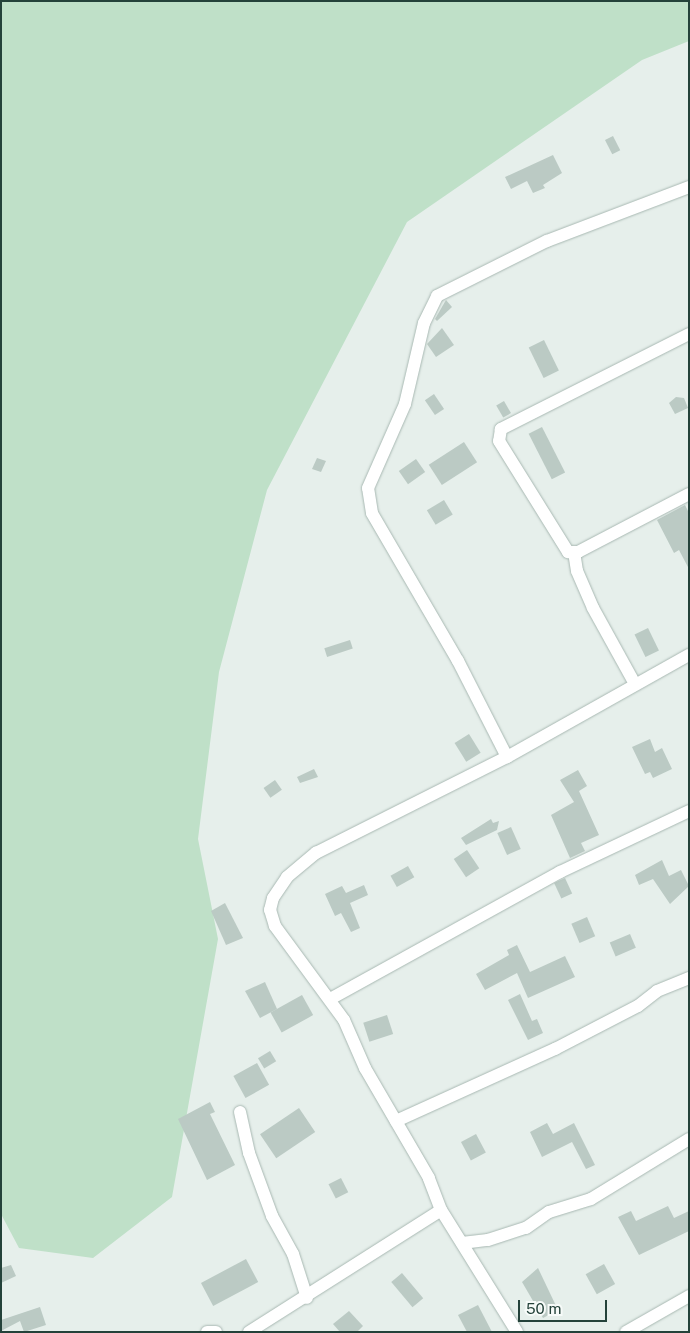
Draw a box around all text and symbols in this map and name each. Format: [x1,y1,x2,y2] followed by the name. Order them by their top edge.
[520,1290,609,1322] scale bar
[526,1300,561,1317] text: 50 m

